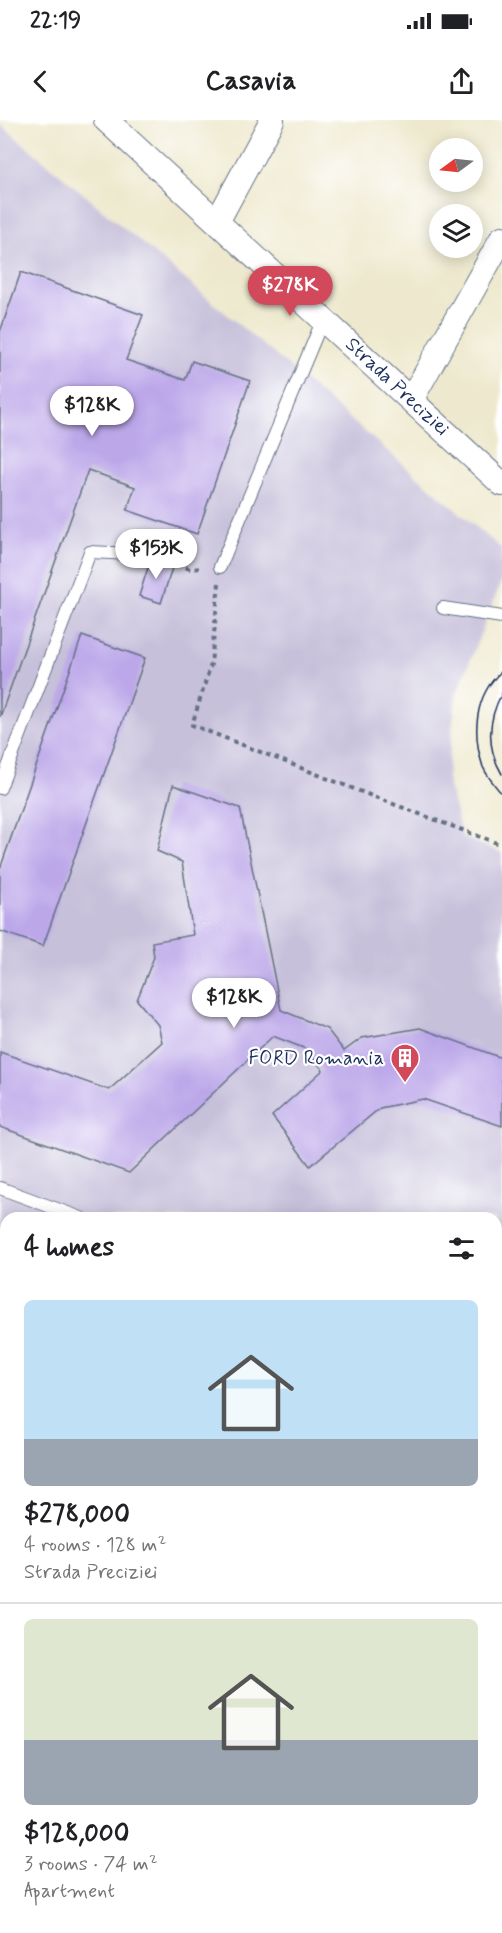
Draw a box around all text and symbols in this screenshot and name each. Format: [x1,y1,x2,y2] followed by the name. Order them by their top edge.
[30,7,81,35] text: 22:19
[206,64,296,99] text: Casavia
[24,65,57,98] icon: back
[445,65,478,98] icon: share
[429,138,483,192] north arrow
[429,138,483,258] map controls
[429,204,483,258] button: layers
[248,266,332,317] pin: $278K
[262,272,318,299] text: $278K
[339,332,455,442] street label: Strada Preciziei
[50,386,134,437] pin: $128K
[64,392,120,419] text: $128K
[114,529,198,580] pin: $153K
[129,535,183,562] text: $153K
[192,978,276,1029] pin: $128K
[206,984,262,1011] text: $128K
[389,1042,421,1084] building icon: FORD Romania
[248,1045,384,1072] place label: FORD Romania
[24,1231,114,1265] text: 4 homes
[445,1232,478,1265] icon: filters
[197,1339,305,1447] icon: home
[24,1498,130,1532] text: $278,000
[24,1532,166,1559] text: 4 rooms · 128 m²
[24,1559,157,1586] text: Strada Preciziei
[197,1658,305,1766] icon: home
[24,1817,129,1851] text: $128,000
[24,1851,158,1878] text: 3 rooms · 74 m²
[24,1878,115,1905] text: Apartment

